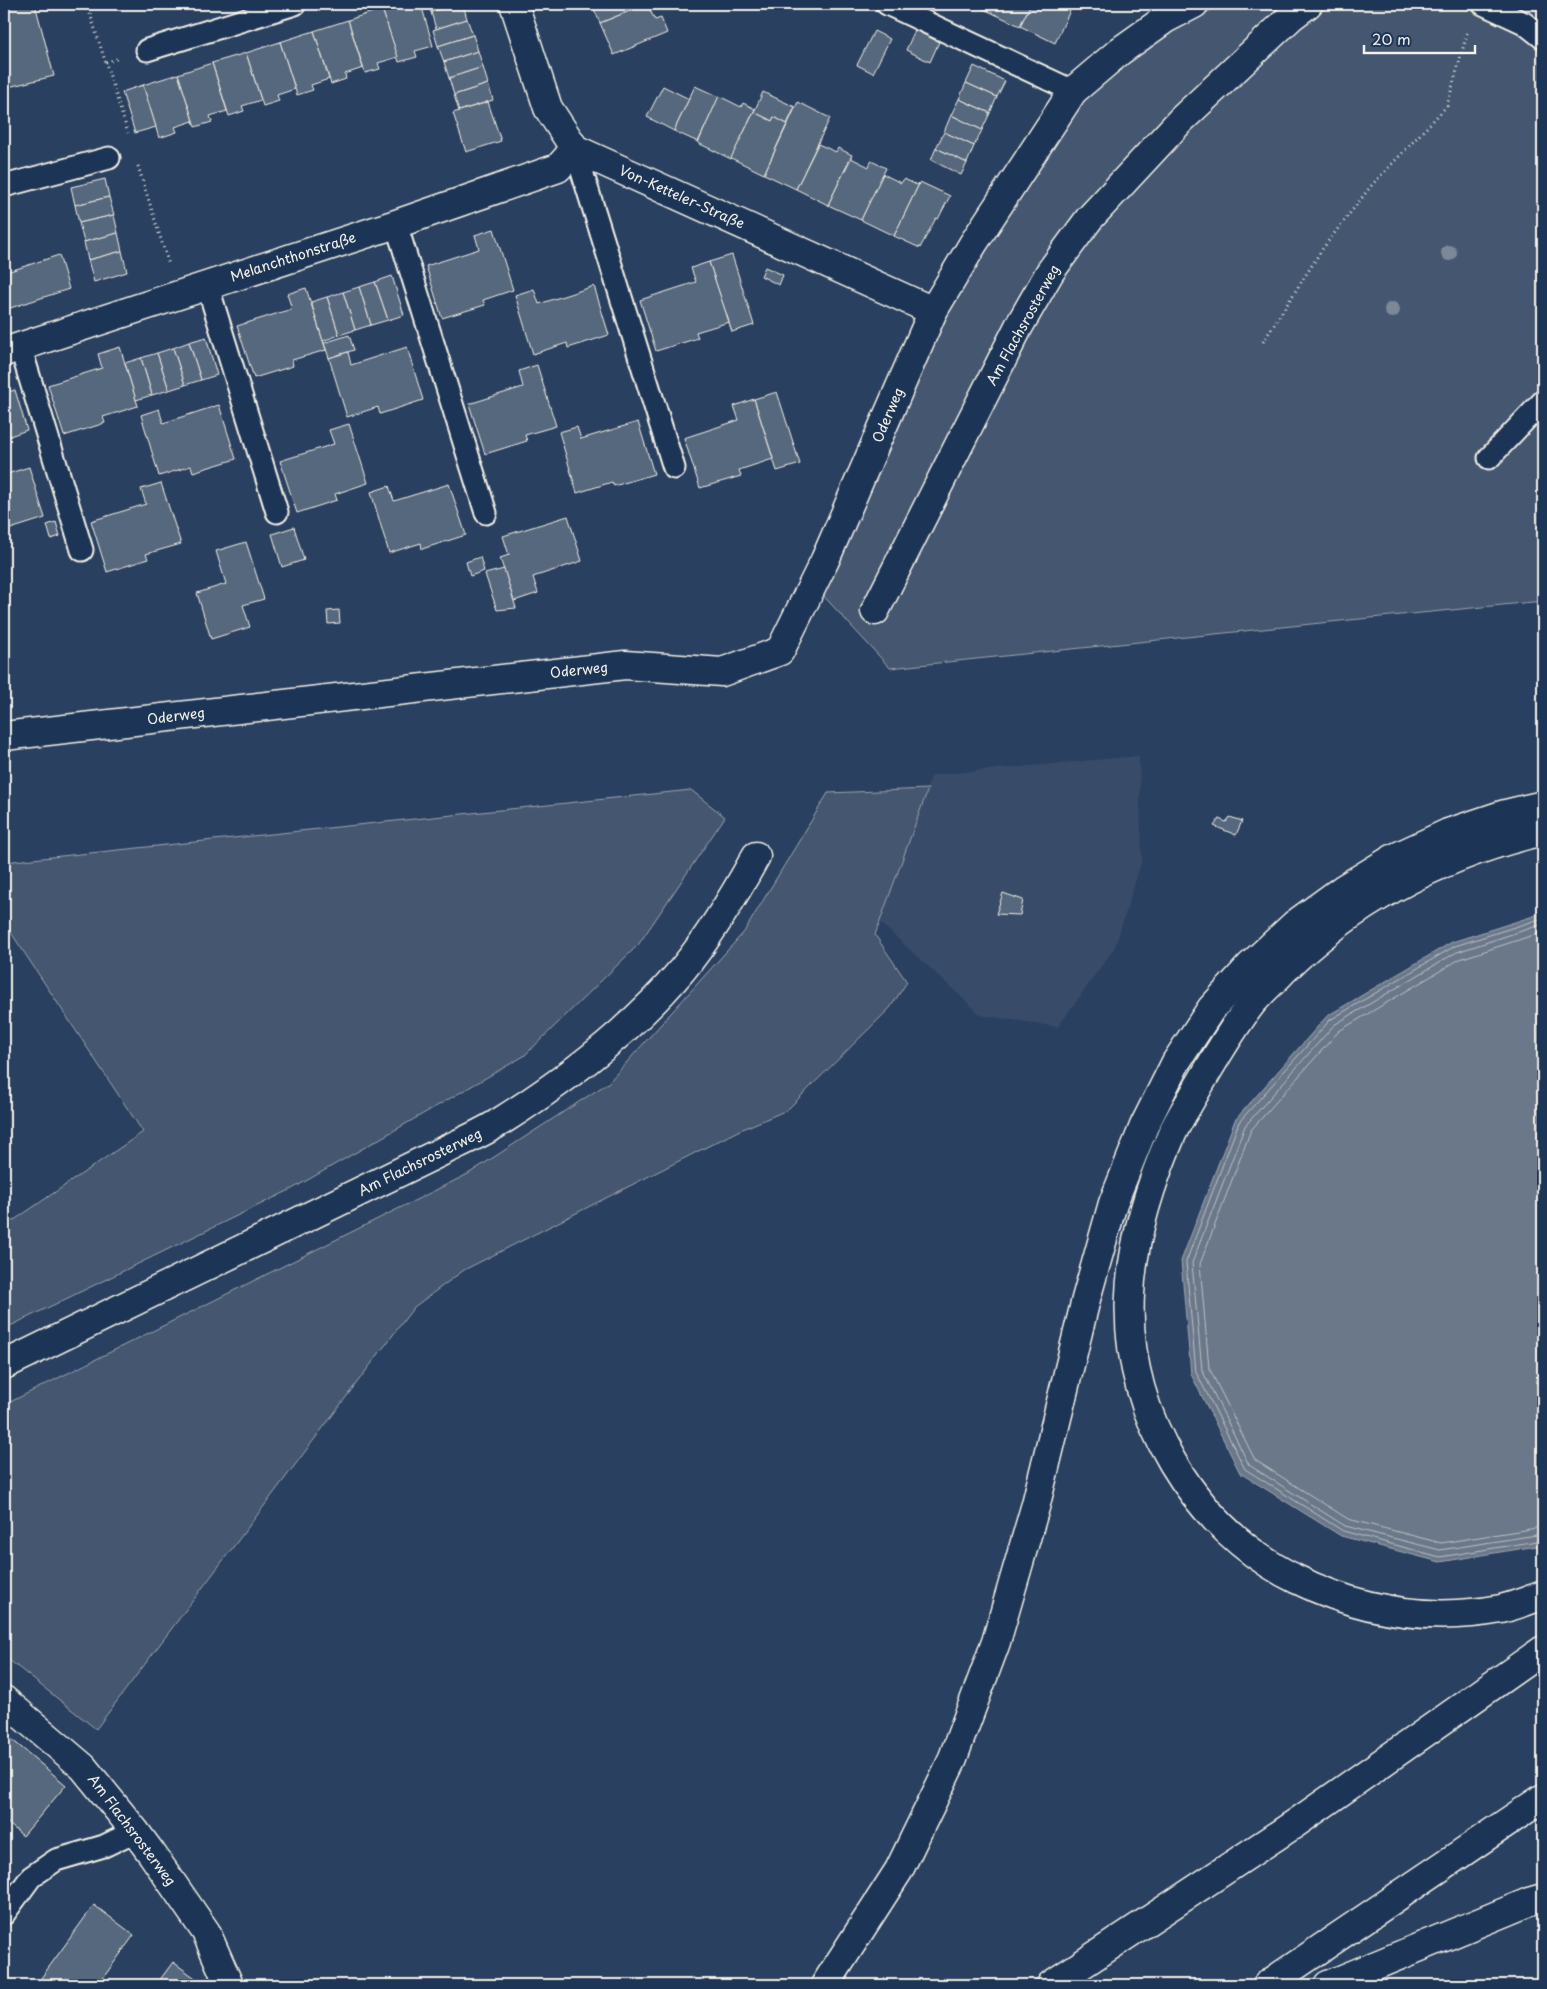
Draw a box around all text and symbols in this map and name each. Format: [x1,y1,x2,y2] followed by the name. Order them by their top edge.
[1364,22,1476,54] scale bar
[1372,27,1411,50] text: 20 m
[616,159,748,234] street label: Von-Ketteler-Straße
[227,226,358,287] street label: Melanchthonstraße
[981,260,1065,389] street label: Am Flachsrosterweg
[867,384,909,446] street label: Oderweg
[549,656,609,683] street label: Oderweg
[146,702,206,729] street label: Oderweg
[354,1122,485,1201] street label: Am Flachsrosterweg
[83,1769,182,1890] street label: Am Flachsrosterweg

